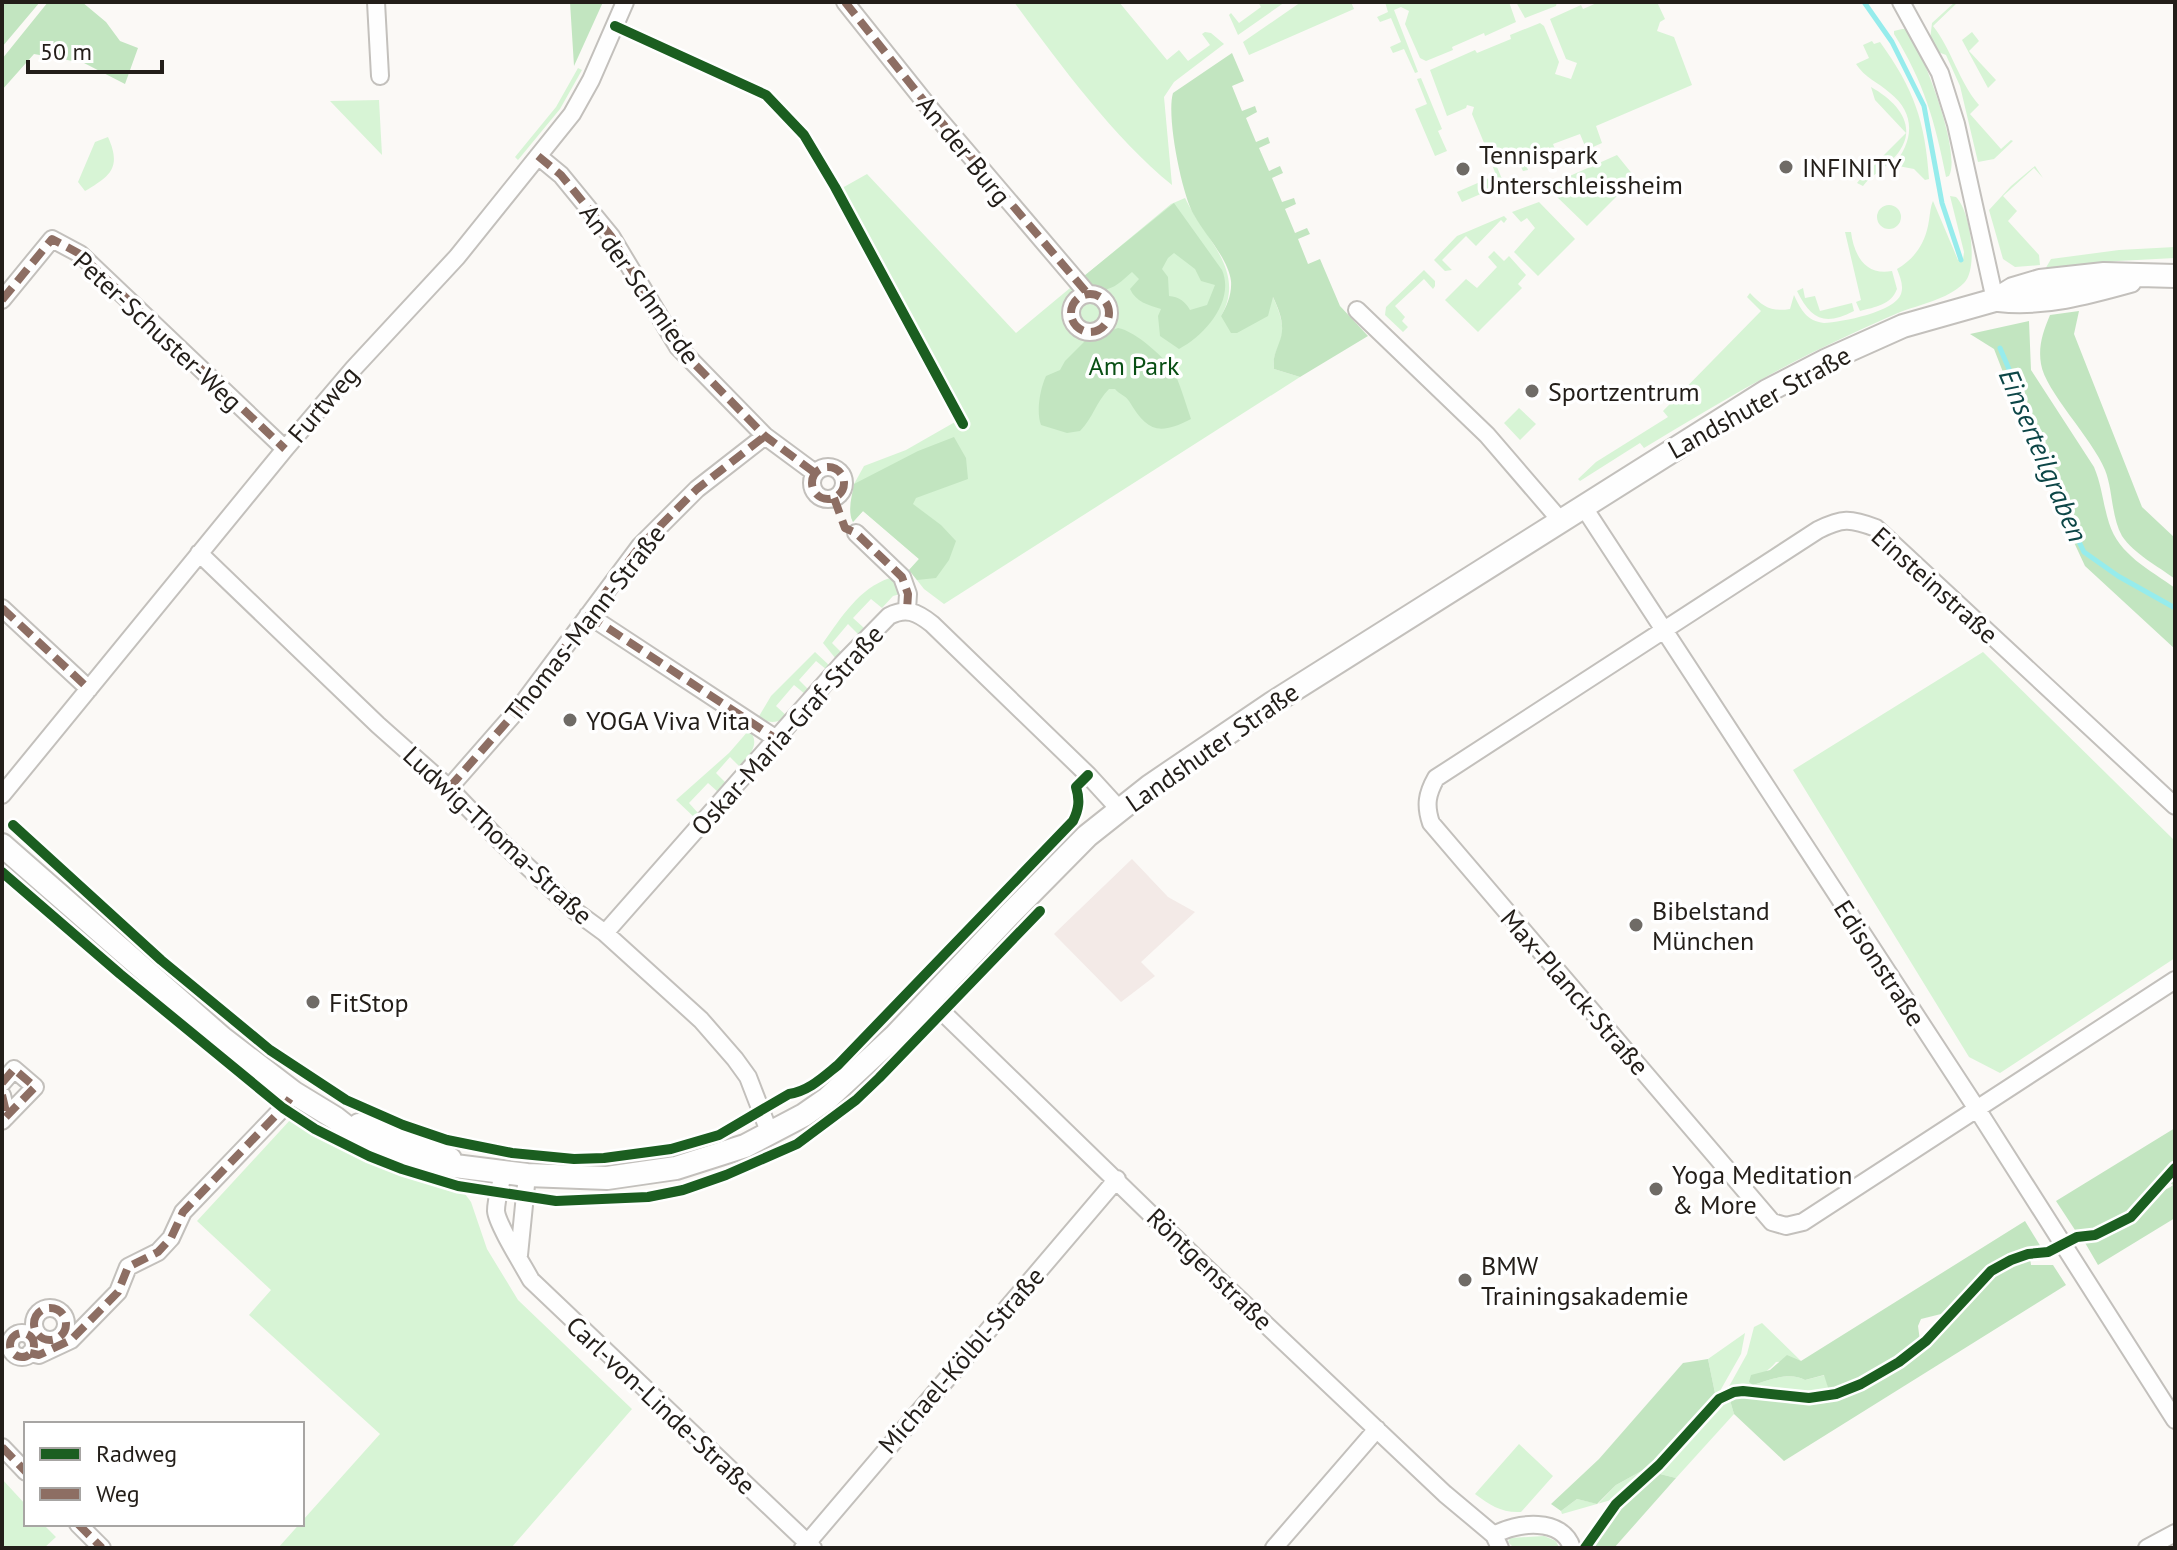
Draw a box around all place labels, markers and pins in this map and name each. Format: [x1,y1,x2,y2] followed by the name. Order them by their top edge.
[1479,138,1683,201] place label: Tennispark Unterschleissheim
[1802,151,1902,184] place label: INFINITY
[1777,158,1795,176] marker: INFINITY
[1454,160,1472,178] marker: Tennispark Unterschleissheim
[1548,375,1700,408] place label: Sportzentrum
[1523,382,1541,400] marker: Sportzentrum
[586,704,750,737] place label: YOGA Viva Vita
[561,711,579,729] marker: YOGA Viva Vita
[1652,894,1770,957] place label: Bibelstand München
[1627,916,1645,934] marker: Bibelstand München
[329,986,409,1019] place label: FitStop
[304,993,322,1011] marker: FitStop
[1672,1158,1852,1221] place label: Yoga Meditation & More
[1647,1180,1665,1198] marker: Yoga Meditation & More
[1481,1249,1688,1312] place label: BMW Trainingsakademie
[1456,1271,1474,1289] marker: BMW Trainingsakademie

